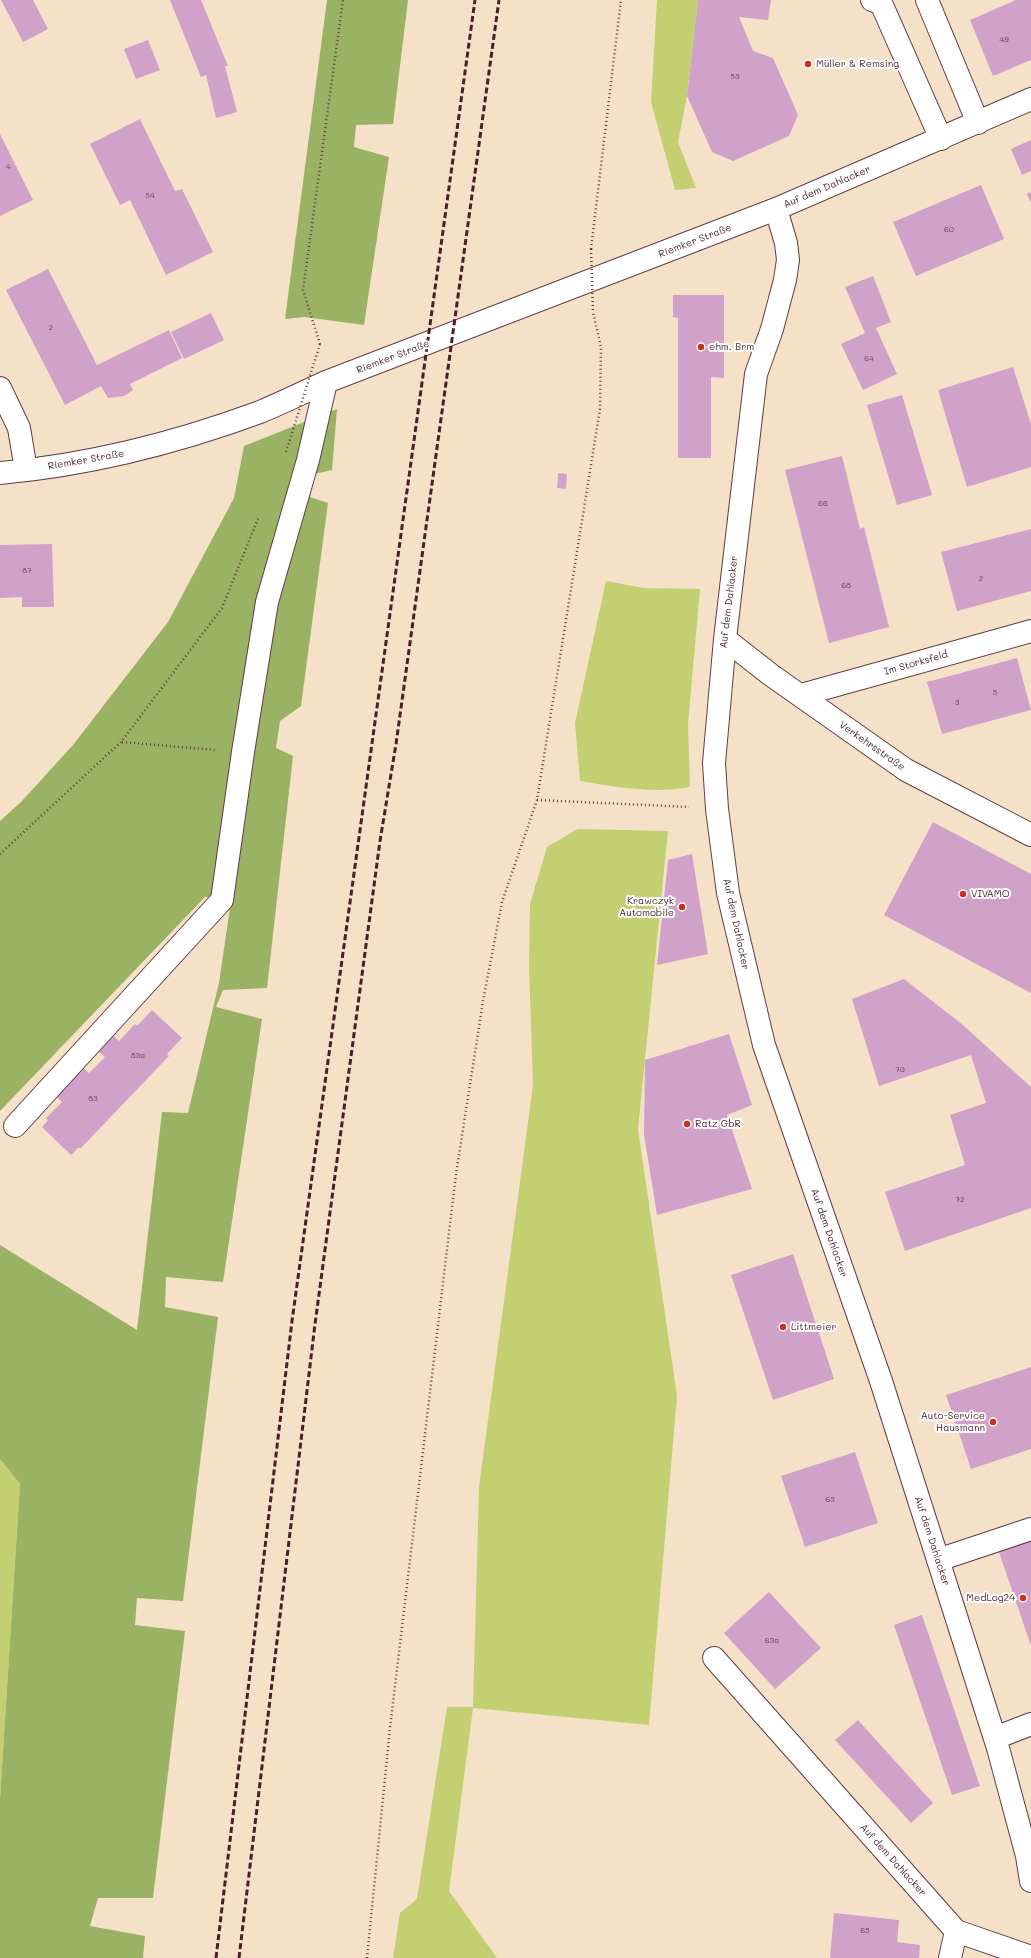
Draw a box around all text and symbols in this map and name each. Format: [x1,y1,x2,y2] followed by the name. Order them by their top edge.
[999,35,1009,45] house number: 49
[816,58,899,70] place label: Müller & Remsing
[803,59,813,69] marker: Müller & Remsing
[730,72,740,82] house number: 53
[6,162,10,172] house number: 4
[782,163,872,211] street label: Auf dem Dahlacker
[145,191,155,201] house number: 54
[657,222,733,260] street label: Riemker Straße
[944,225,954,235] house number: 60
[49,323,53,333] house number: 2
[355,338,431,376] street label: Riemker Straße
[709,341,754,353] place label: ehm. Brm
[696,342,706,352] marker: ehm. Brm
[864,354,874,364] house number: 64
[47,447,125,473] street label: Riemker Straße
[818,499,828,509] house number: 66
[717,555,741,649] street label: Auf dem Dahlacker
[22,566,32,576] house number: 87
[979,574,983,584] house number: 2
[841,581,851,591] house number: 68
[883,648,949,678] street label: Im Storksfeld
[993,688,997,698] house number: 5
[955,698,959,708] house number: 3
[837,719,907,773] street label: Verkehrsstraße
[720,877,752,971] street label: Auf dem Dahlacker
[971,888,1010,900] place label: VIVAMO
[958,889,968,899] marker: VIVAMO
[619,895,674,918] place label: Krawczyk Automobile
[677,902,687,912] marker: Krawczyk Automobile
[131,1051,145,1061] house number: 83a
[895,1065,905,1075] house number: 70
[88,1094,98,1104] house number: 83
[695,1118,741,1130] place label: Ratz GbR
[682,1119,692,1129] marker: Ratz GbR
[808,1187,850,1279] street label: Auf dem Dahlacker
[956,1195,964,1205] house number: 72
[791,1321,837,1333] place label: Littmeier
[778,1322,788,1332] marker: Littmeier
[921,1410,985,1434] place label: Auto-Service Hausmann
[988,1417,998,1427] marker: Auto-Service Hausmann
[825,1495,835,1505] house number: 63
[912,1495,952,1587] street label: Auf dem Dahlacker
[966,1592,1015,1604] place label: MedLog24
[1018,1593,1028,1603] marker: MedLog24
[765,1636,779,1646] house number: 63a
[857,1821,929,1899] street label: Auf dem Dahlacker
[860,1926,870,1936] house number: 65

